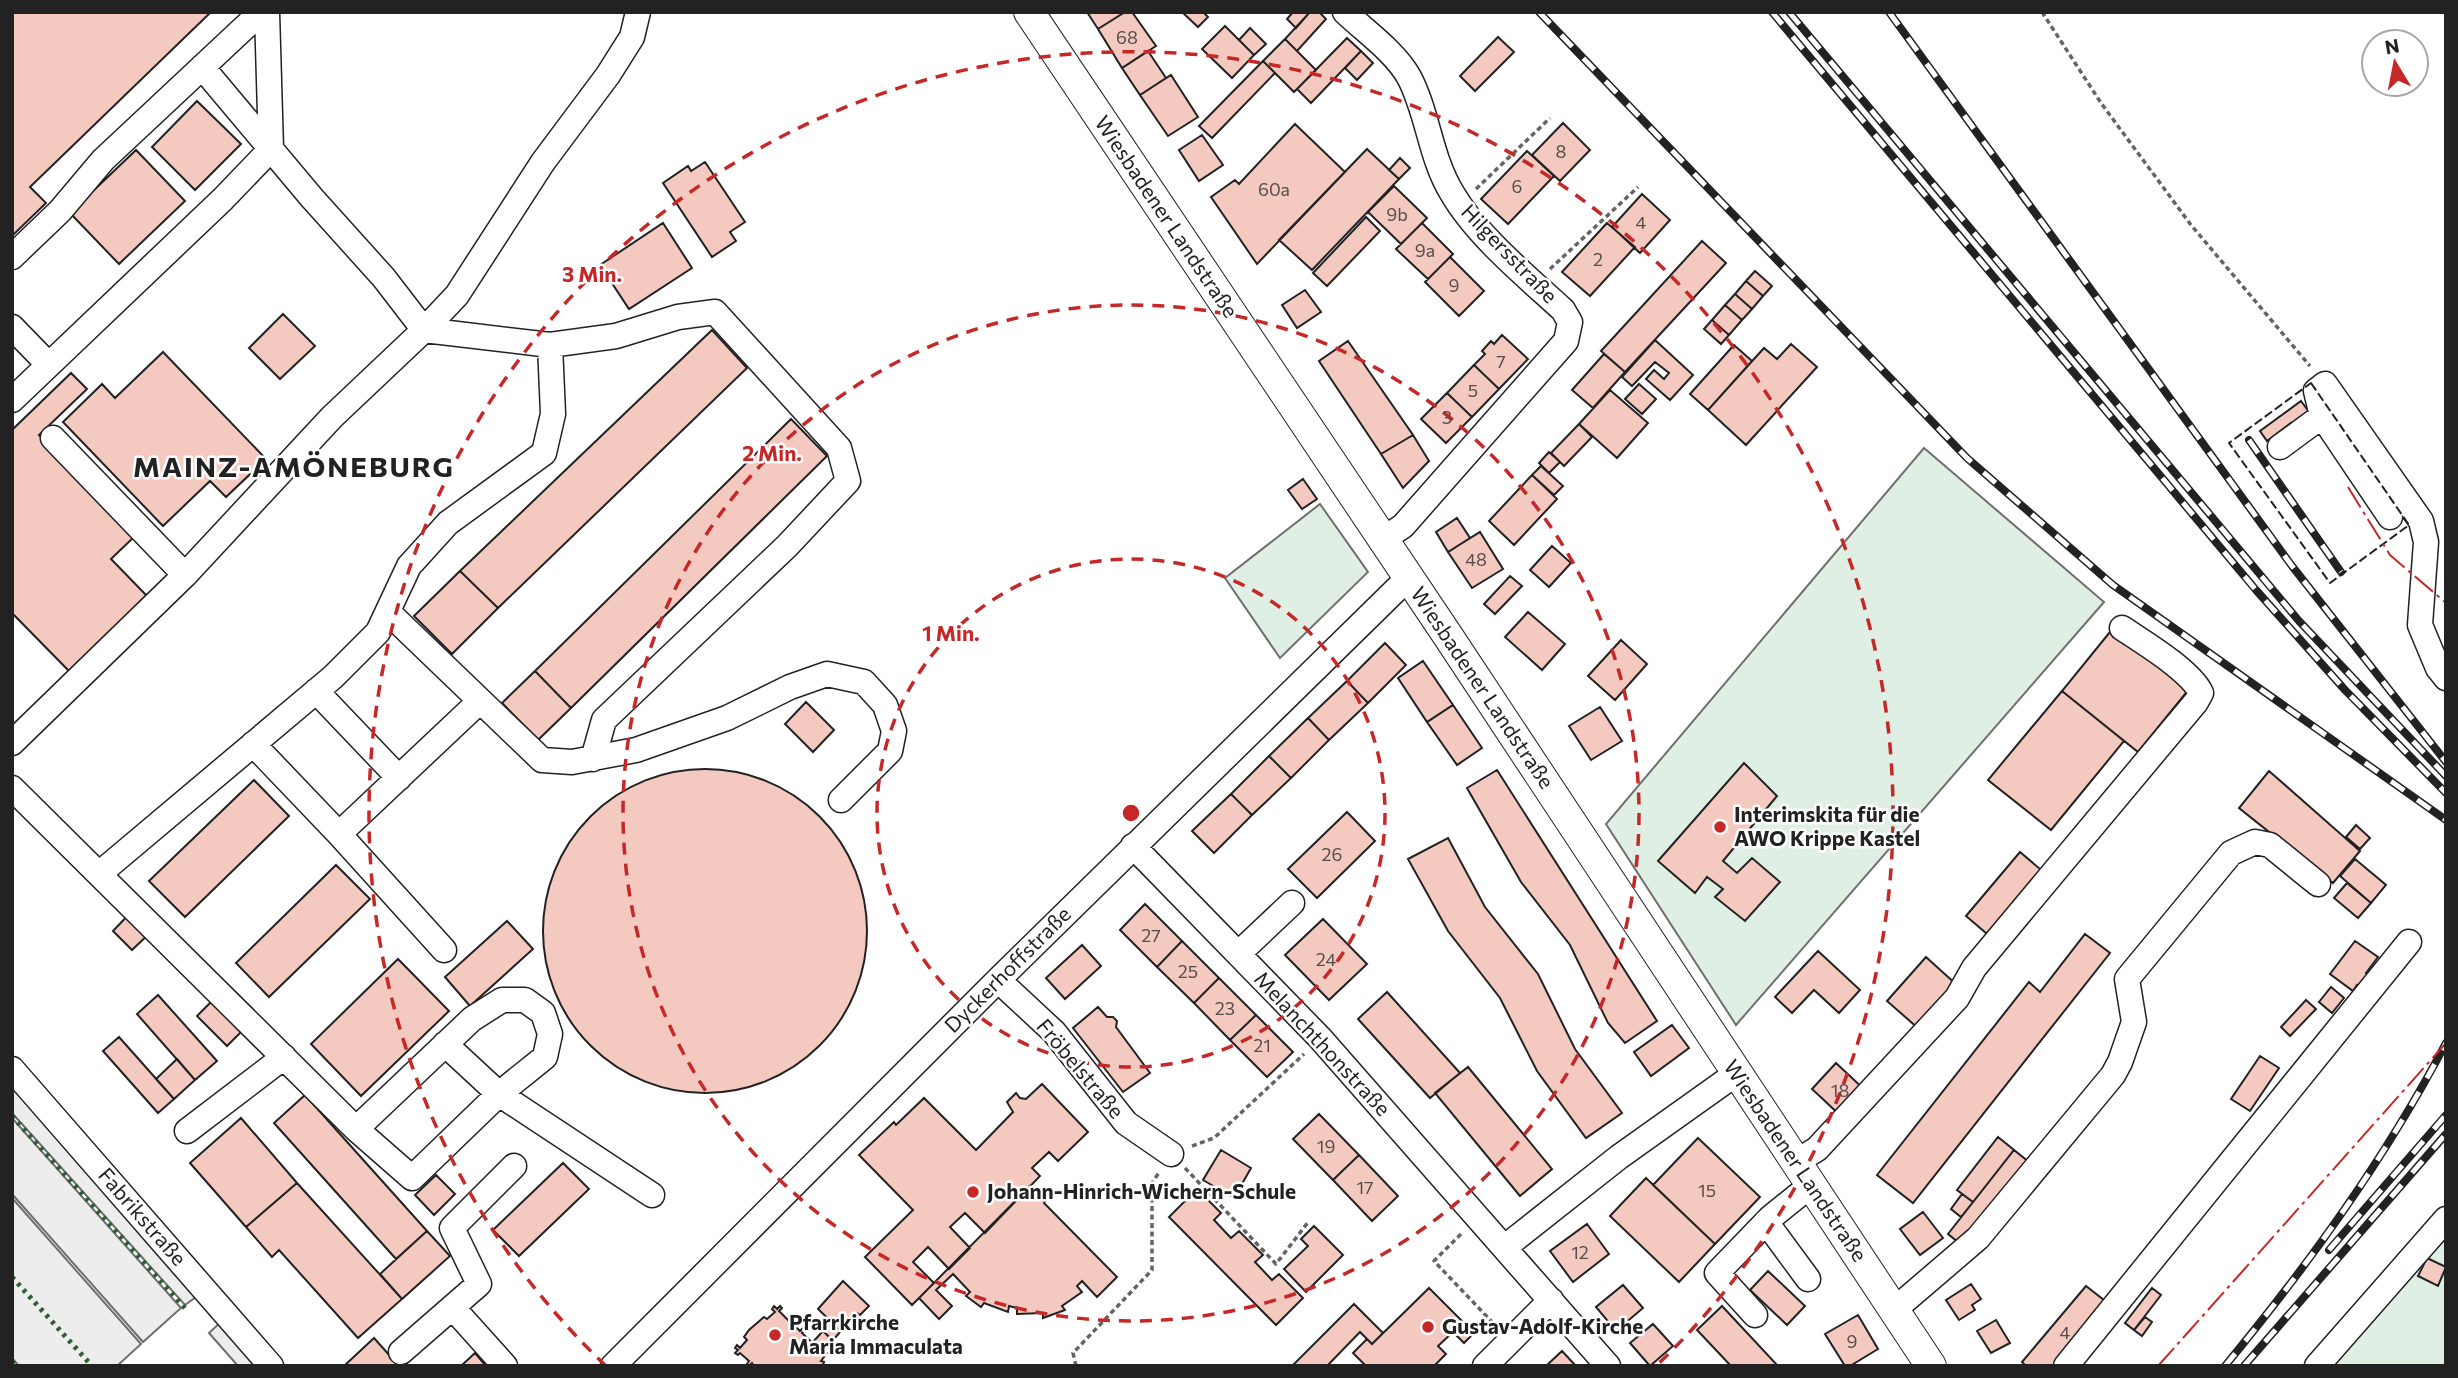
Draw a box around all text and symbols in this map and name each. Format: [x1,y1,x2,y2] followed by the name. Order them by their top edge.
[1116,26,1138,48] house number: 68
[2360,28,2430,98] north arrow
[2383,33,2401,58] text: N
[1090,111,1244,322] street label: Wiesbadener Landstraße
[1556,140,1567,162] house number: 8
[1512,175,1522,197] house number: 6
[1258,178,1290,200] house number: 60a
[1457,198,1563,307] street label: Hilgersstraße
[1386,203,1408,225] house number: 9b
[1636,211,1647,233] house number: 4
[1415,239,1435,261] house number: 9a
[1593,248,1603,270] house number: 2
[562,261,622,286] text: 3 Min.
[1449,274,1459,296] house number: 9
[1496,350,1506,372] house number: 7
[1468,379,1478,401] house number: 5
[1442,406,1452,428] house number: 3
[742,440,802,465] text: 2 Min.
[133,449,455,483] district label: MAINZ-AMÖNEBURG
[1465,548,1487,570] house number: 48
[1406,582,1560,793] street label: Wiesbadener Landstraße
[922,620,980,645] text: 1 Min.
[1119,801,1143,825] centre of rings
[1734,801,1920,850] place label: Interimskita für die AWO Krippe Kastel
[1712,819,1728,835] marker: Interimskita für die AWO Krippe Kastel
[1322,843,1342,865] house number: 26
[939,901,1075,1037] street label: Dyckerhoffstraße
[1141,924,1161,946] house number: 27
[1316,948,1336,970] house number: 24
[1178,960,1198,982] house number: 25
[1250,966,1396,1120] street label: Melanchthonstraße
[1215,997,1235,1019] house number: 23
[1032,1013,1130,1123] street label: Fröbelstraße
[1253,1034,1271,1056] house number: 21
[1719,1055,1873,1266] street label: Wiesbadener Landstraße
[1831,1079,1849,1101] house number: 18
[1317,1135,1335,1157] house number: 19
[94,1162,192,1270] street label: Fabrikstraße
[1356,1176,1374,1198] house number: 17
[987,1178,1296,1203] place label: Johann-Hinrich-Wichern-Schule
[1698,1179,1716,1201] house number: 15
[965,1184,981,1200] marker: Johann-Hinrich-Wichern-Schule
[1571,1241,1589,1263] house number: 12
[789,1309,963,1358] place label: Pfarrkirche Maria Immaculata
[1442,1313,1643,1338] place label: Gustav-Adolf-Kirche
[1420,1319,1436,1335] marker: Gustav-Adolf-Kirche
[2060,1321,2071,1343] house number: 4
[767,1327,783,1343] marker: Pfarrkirche Maria Immaculata
[1847,1330,1857,1352] house number: 9

